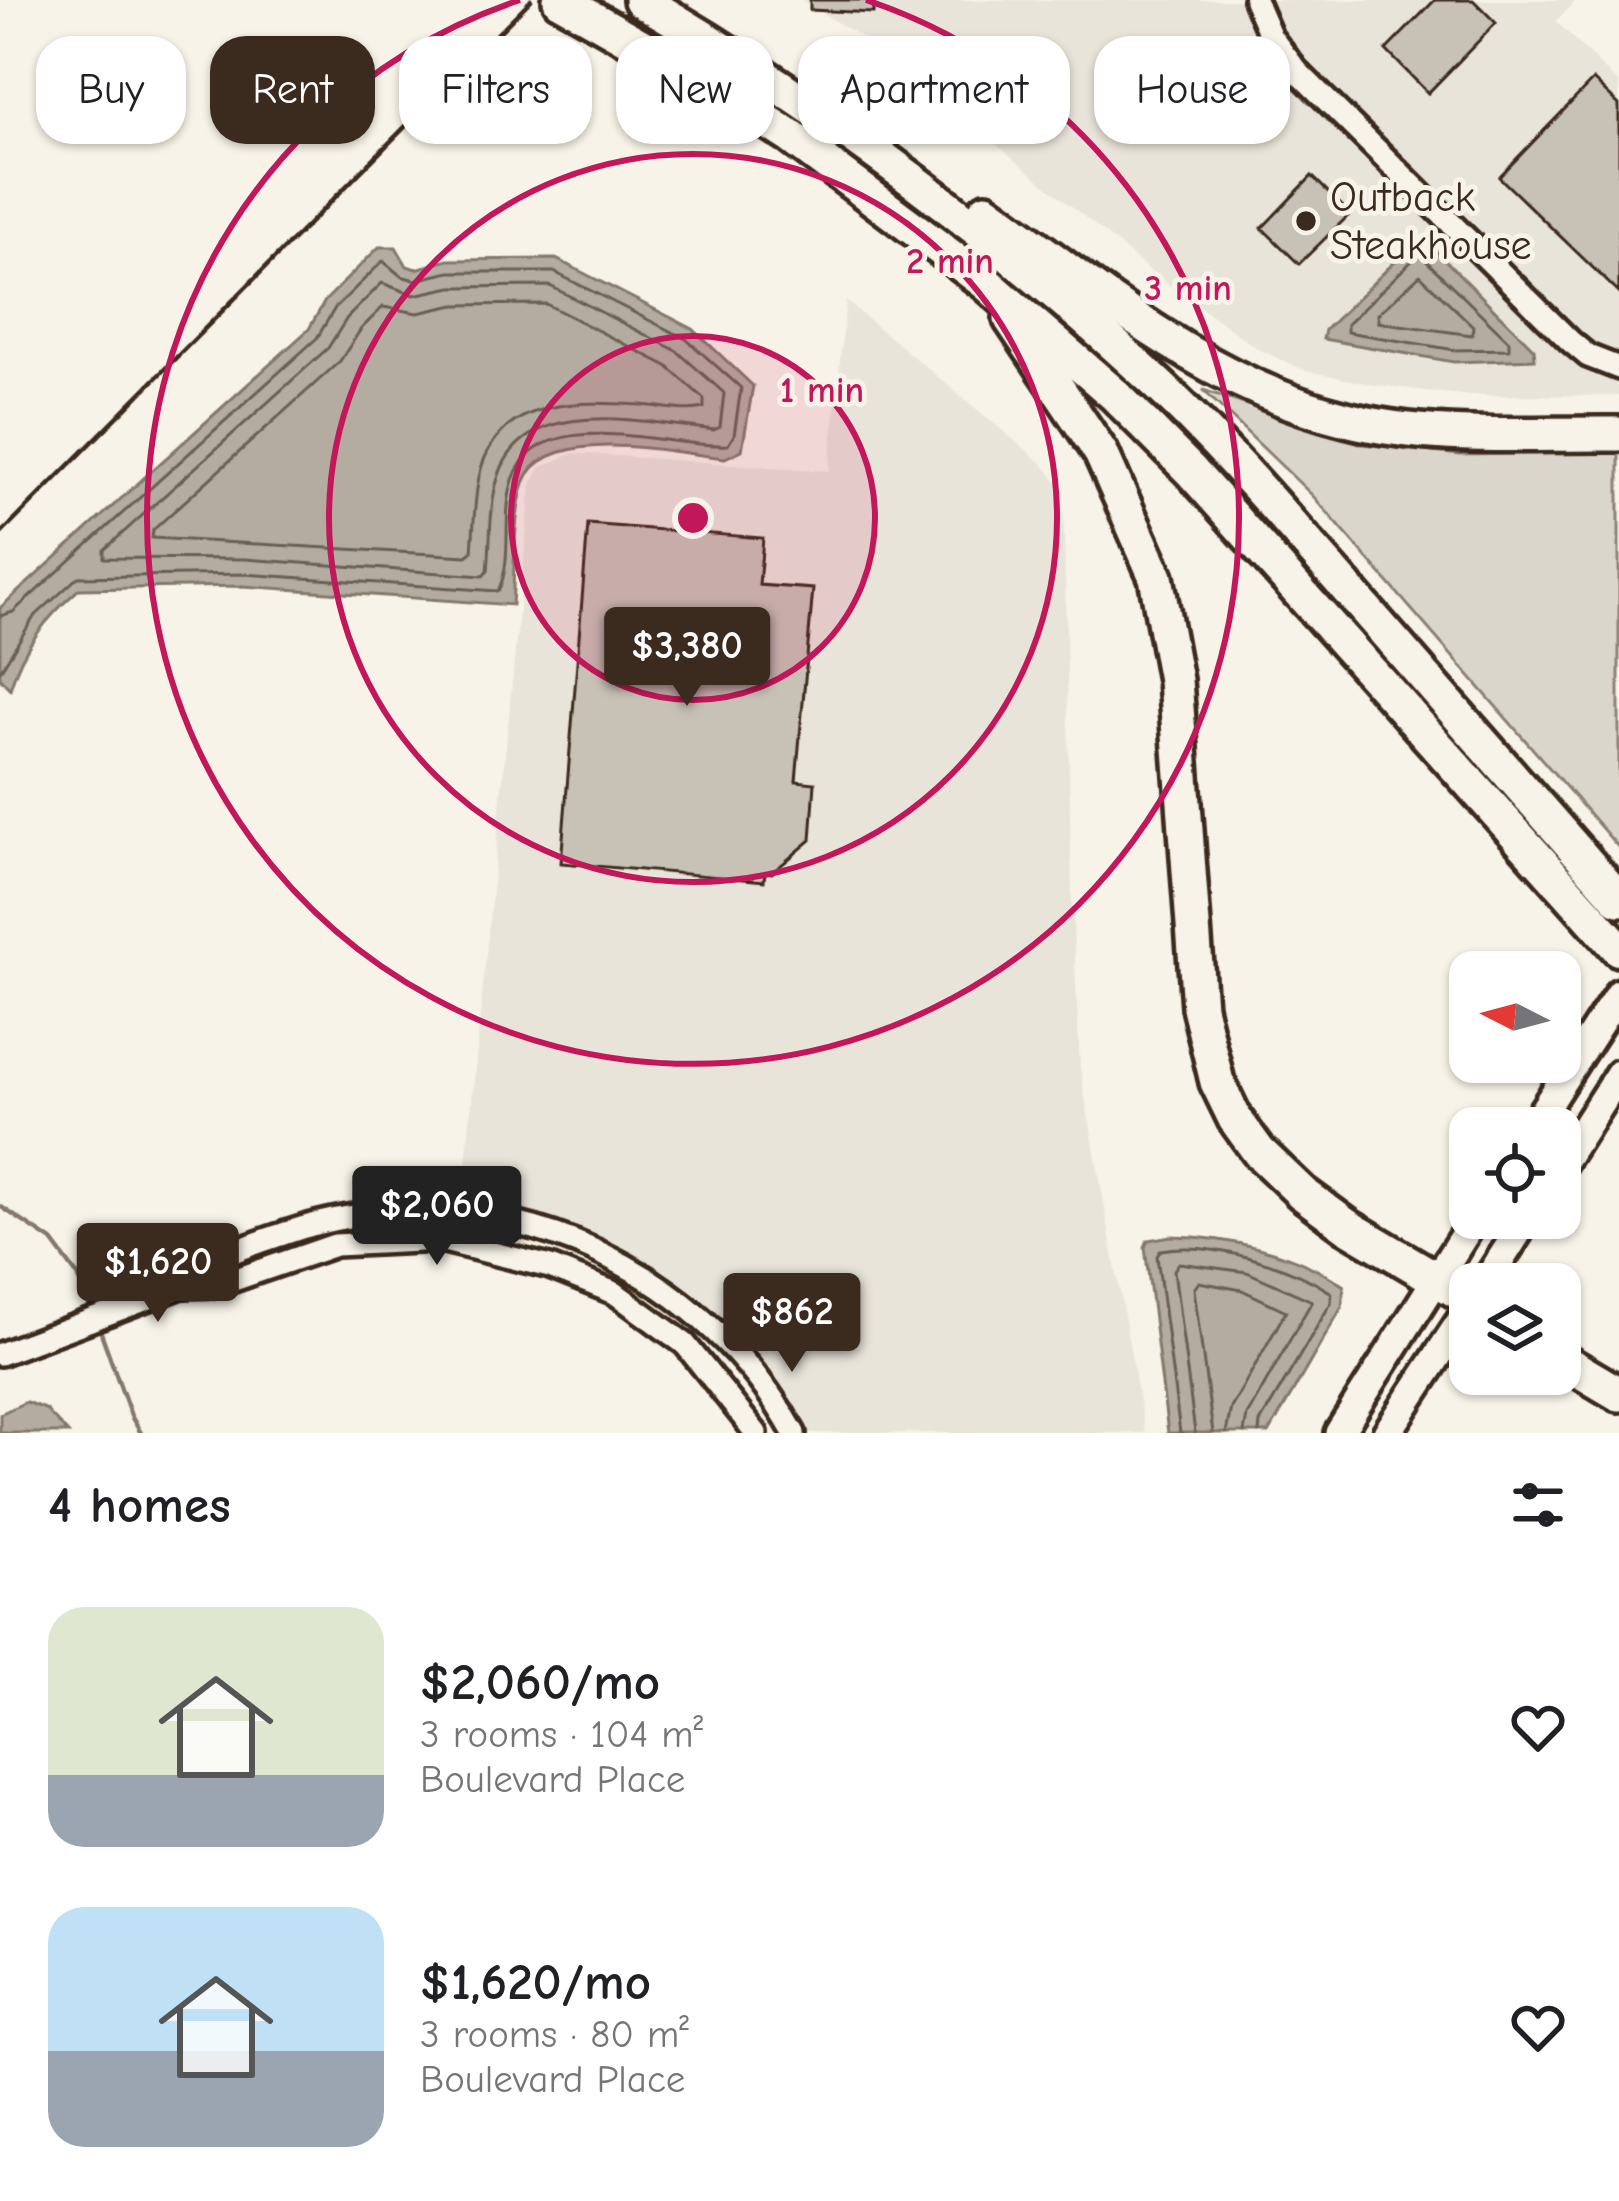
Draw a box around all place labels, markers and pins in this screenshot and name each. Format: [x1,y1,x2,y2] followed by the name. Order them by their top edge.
[1330,173,1532,270] place label: Outback Steakhouse
[1293,208,1319,234] marker: Outback Steakhouse
[672,497,714,539] centre of rings
[589,607,785,709] pin: $3,380
[339,1166,535,1268] pin: $2,060
[60,1223,256,1325] pin: $1,620
[721,1273,863,1375] pin: $862

